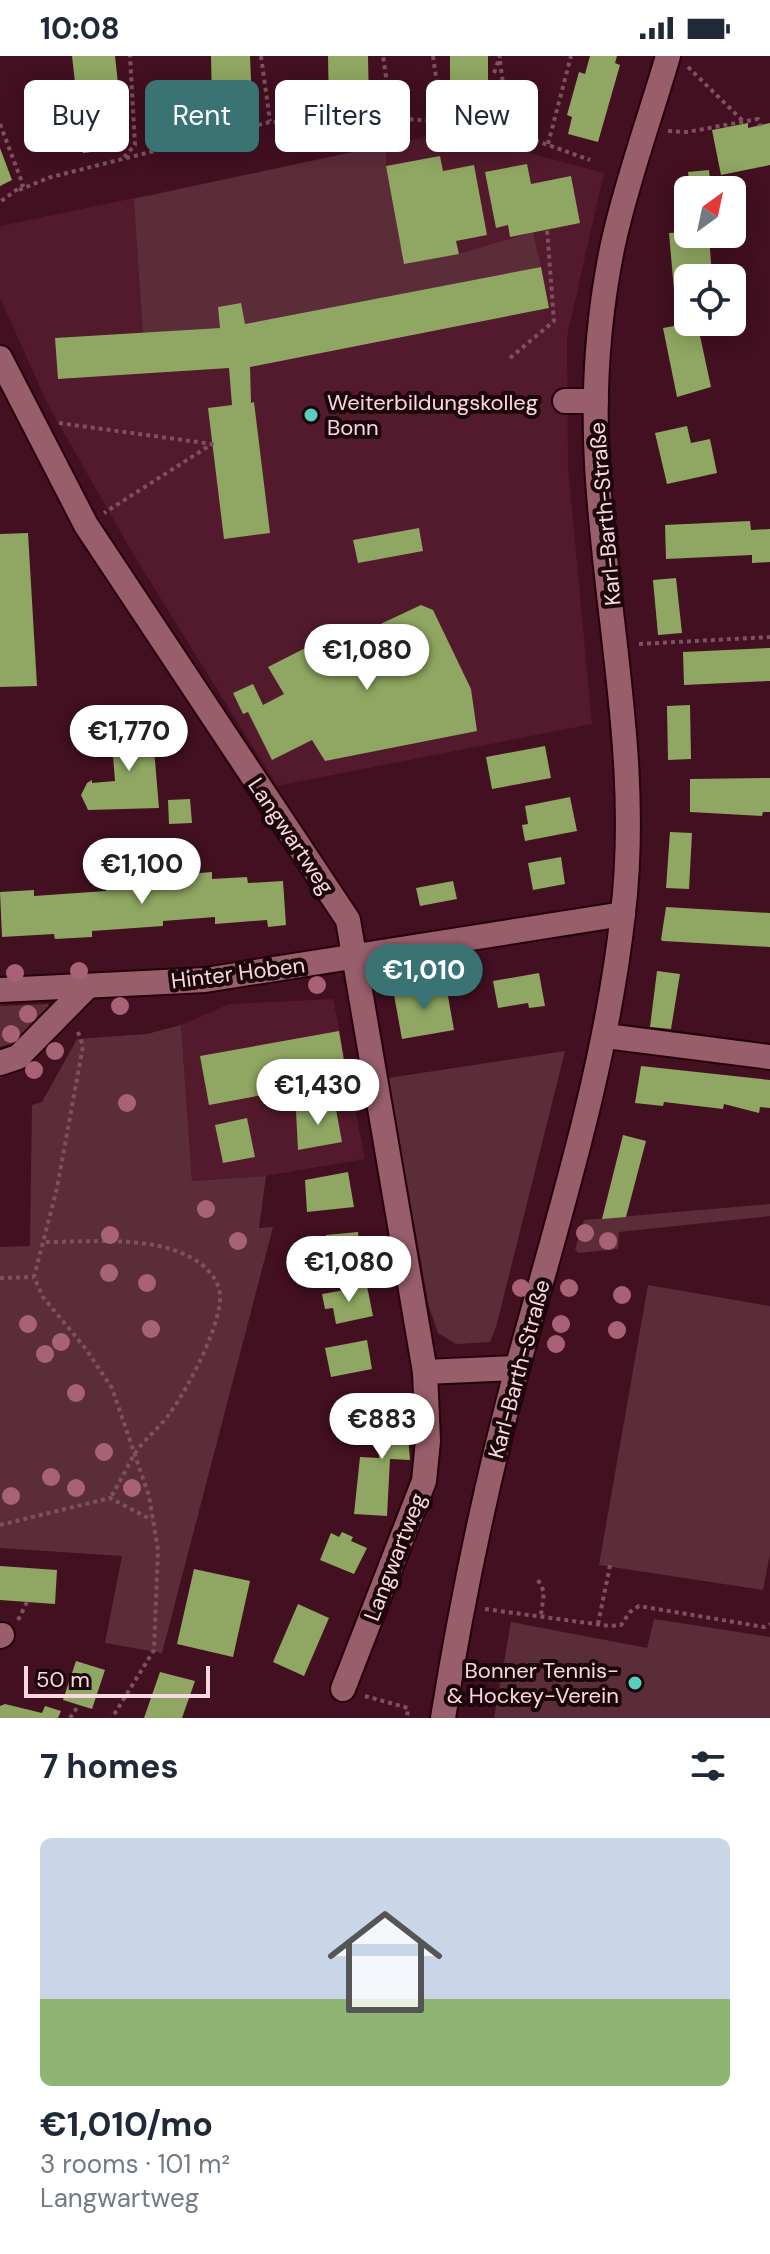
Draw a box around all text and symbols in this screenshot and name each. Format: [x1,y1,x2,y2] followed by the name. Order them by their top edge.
[40,9,120,48] text: 10:08
[24,80,129,152] chip: Buy
[145,80,259,152] chip: Rent
[275,80,410,152] chip: Filters
[426,80,538,152] chip: New
[674,176,746,248] north arrow
[674,176,746,336] map controls
[674,264,746,336] button: locate
[327,388,538,442] place label: Weiterbildungskolleg Bonn
[302,406,320,424] marker: Weiterbildungskolleg Bonn
[583,421,627,607] street label: Karl-Barth-Straße
[302,624,432,692] pin: €1,080
[322,633,412,667] text: €1,080
[64,705,194,773] pin: €1,770
[88,714,170,748] text: €1,770
[241,772,341,900] street label: Langwartweg
[77,838,207,906] pin: €1,100
[101,847,183,881] text: €1,100
[359,944,489,1012] pin: €1,010
[169,950,307,996] street label: Hinter Hoben
[383,953,465,987] text: €1,010
[253,1059,383,1127] pin: €1,430
[274,1068,362,1102] text: €1,430
[284,1236,414,1304] pin: €1,080
[304,1245,394,1279] text: €1,080
[481,1276,557,1462] street label: Karl-Barth-Straße
[335,1393,429,1461] pin: €883
[347,1402,417,1436] text: €883
[357,1489,433,1625] street label: Langwartweg
[447,1656,619,1710] place label: Bonner Tennis- & Hockey-Verein
[24,1662,210,1698] scale bar
[36,1665,90,1694] text: 50 m
[626,1674,644,1692] marker: Bonner Tennis- & Hockey-Verein
[40,1744,179,1789] text: 7 homes
[686,1744,730,1788] icon: filters
[313,1890,457,2034] icon: home
[40,2102,213,2147] text: €1,010/mo
[40,2147,230,2181] text: 3 rooms · 101 m²
[40,2181,199,2215] text: Langwartweg

